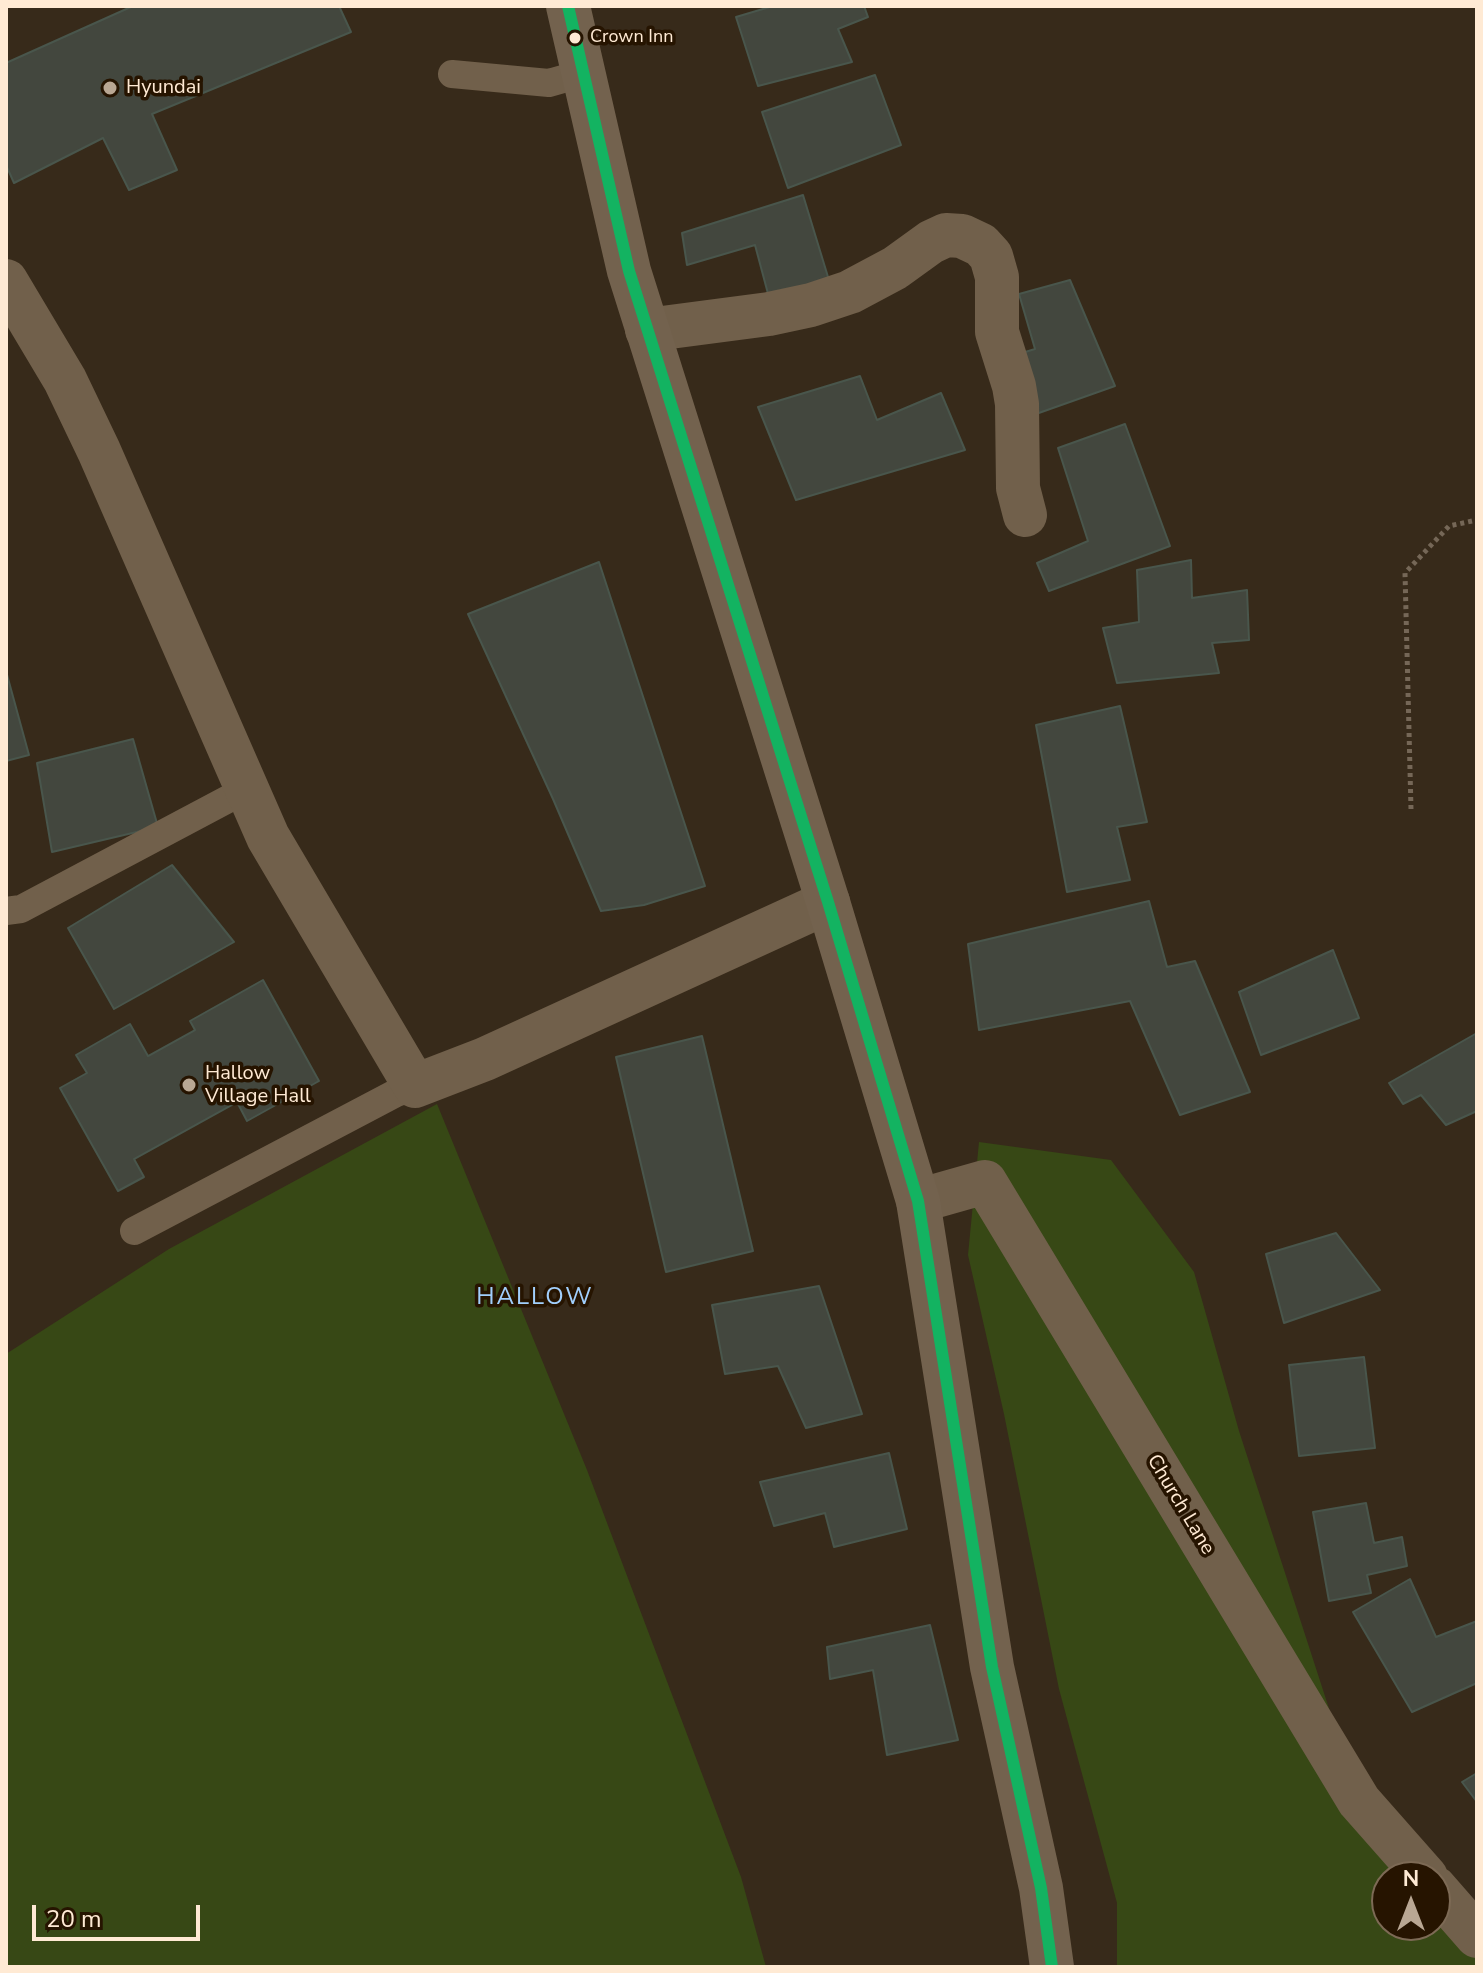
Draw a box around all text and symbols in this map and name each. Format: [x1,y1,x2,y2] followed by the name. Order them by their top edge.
[590,27,673,49] place label: Crown Inn
[567,30,583,46] marker: Crown Inn
[126,76,201,100] place label: Hyundai
[101,79,119,97] marker: Hyundai
[205,1062,311,1109] place label: Hallow Village Hall
[180,1076,198,1094] marker: Hallow Village Hall
[476,1284,594,1312] district label: HALLOW
[1141,1451,1219,1559] street label: Church Lane
[1371,1861,1451,1941] north arrow
[1403,1864,1419,1894] text: N
[36,1889,204,1939] scale bar
[46,1903,102,1935] text: 20 m

